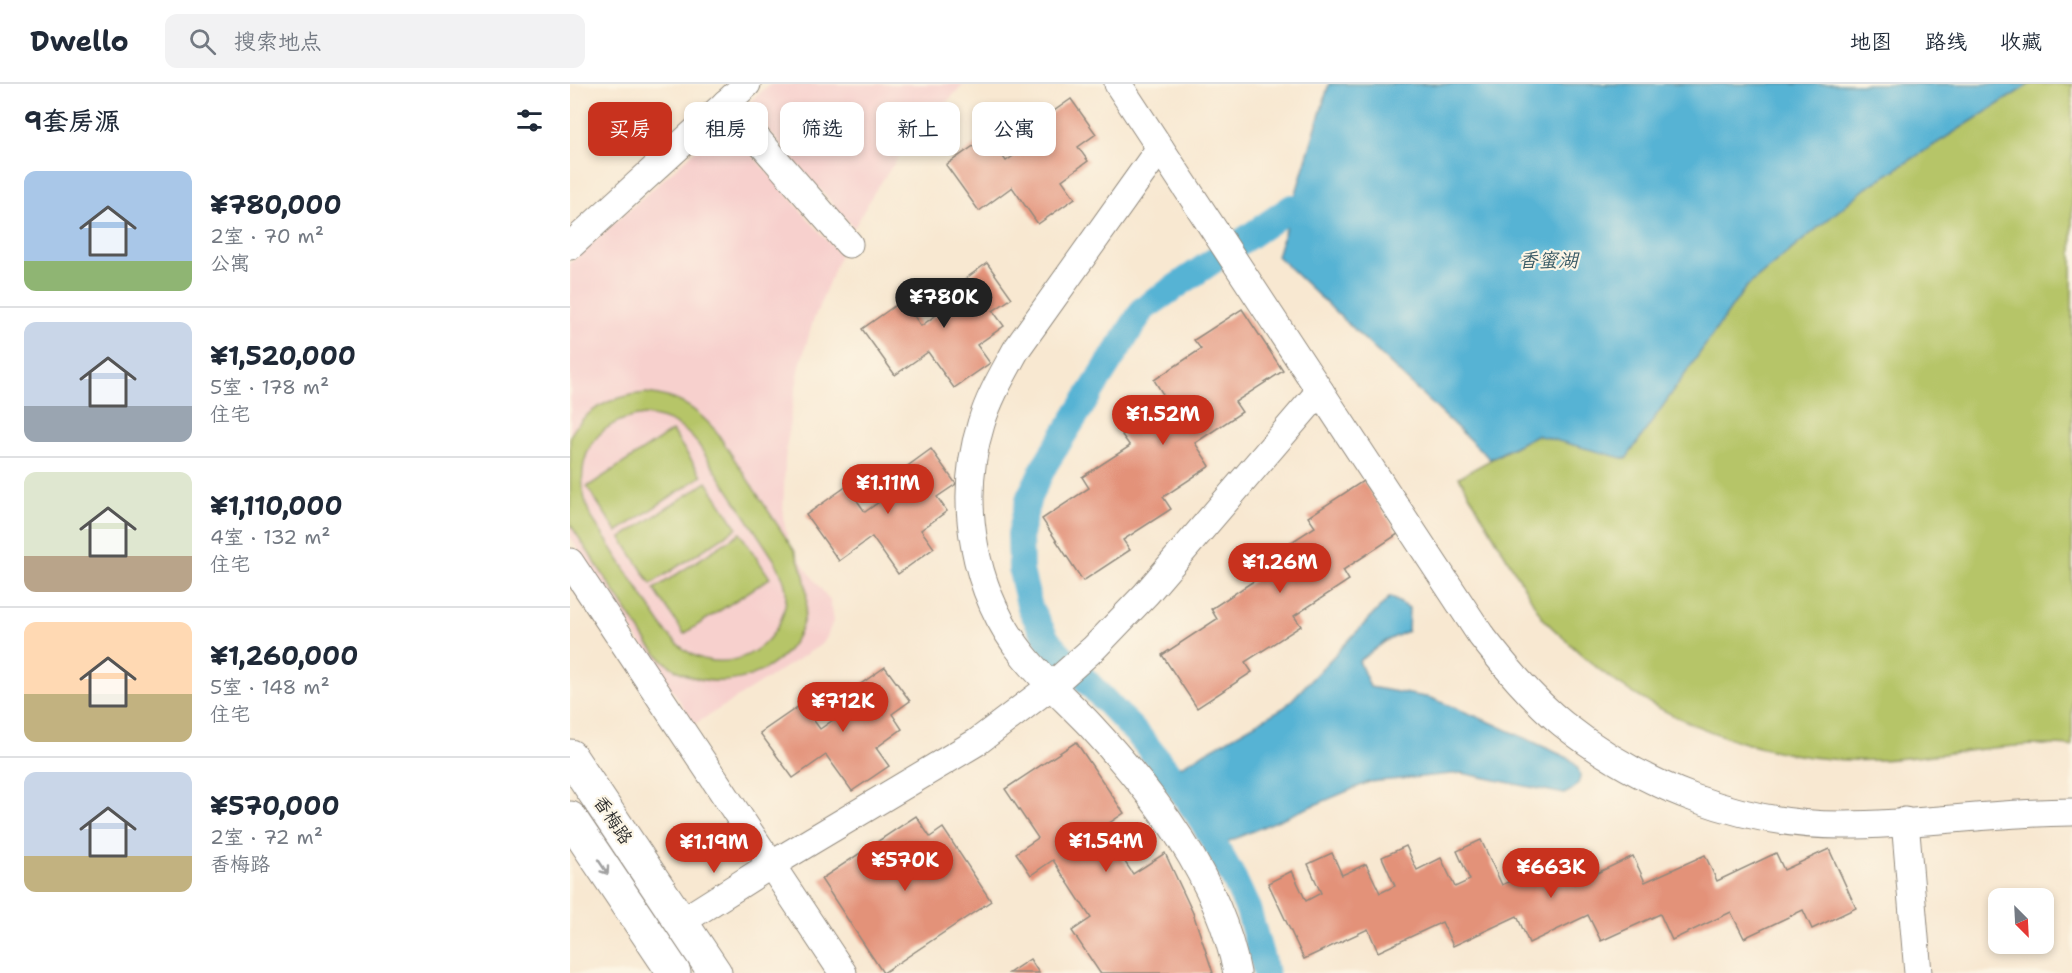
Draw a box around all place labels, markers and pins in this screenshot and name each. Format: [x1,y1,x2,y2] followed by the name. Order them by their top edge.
[902,278,986,329] pin: ¥780K
[1114,395,1212,446] pin: ¥1.52M
[839,464,937,515] pin: ¥1.11M
[1231,543,1329,594] pin: ¥1.26M
[801,682,885,733] pin: ¥712K
[1057,822,1155,873] pin: ¥1.54M
[665,823,763,874] pin: ¥1.19M
[863,841,947,892] pin: ¥570K
[1509,848,1593,899] pin: ¥663K

